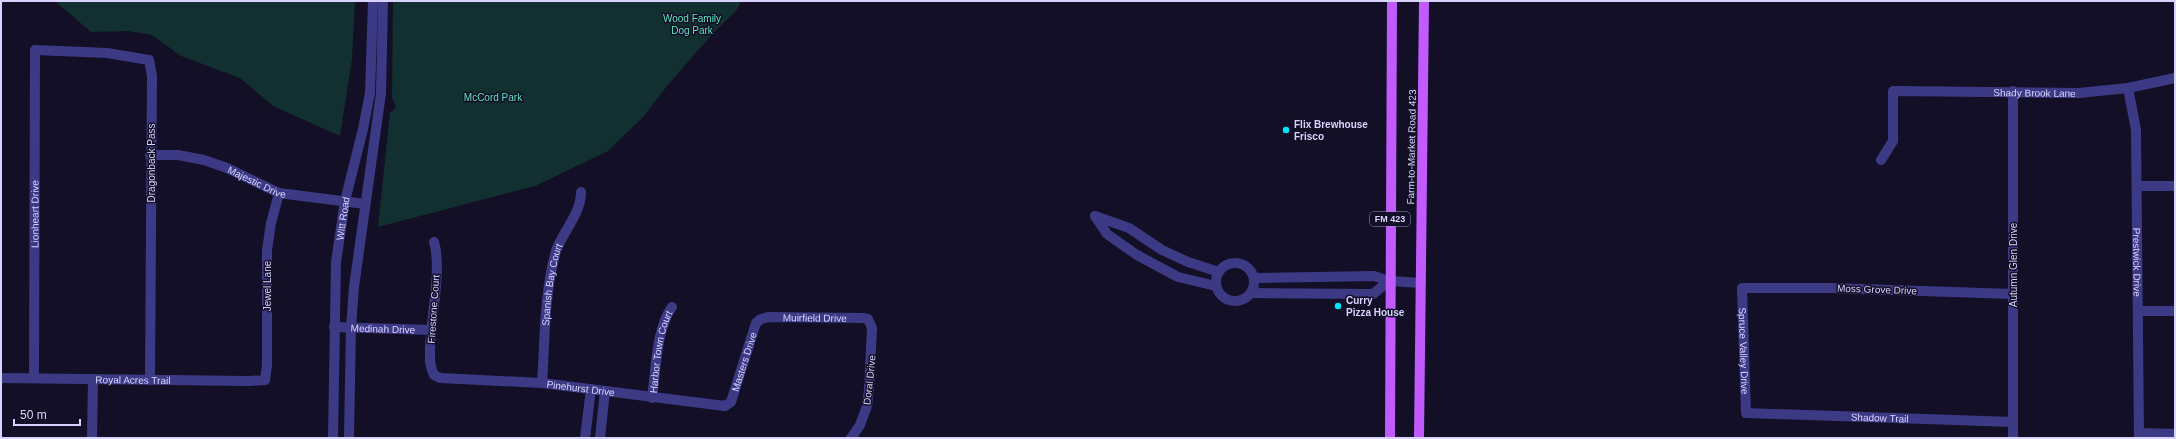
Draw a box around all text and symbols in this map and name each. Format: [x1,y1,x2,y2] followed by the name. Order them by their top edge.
[663,13,721,36] park label: Wood Family Dog Park
[1993,87,2076,99] street label: Shady Brook Lane
[1405,89,1418,205] street label: Farm-to-Market Road 423
[464,92,523,103] park label: McCord Park
[1294,119,1368,142] place label: Flix Brewhouse Frisco
[146,124,157,202] street label: Dragonback Pass
[1281,125,1291,135] marker: Flix Brewhouse Frisco
[226,164,287,200] street label: Majestic Drive
[29,180,41,248] street label: Lionheart Drive
[334,196,352,241] street label: Witt Road
[1370,212,1410,226] road number: FM 423
[2008,222,2019,307] street label: Autumn Glen Drive
[2131,228,2143,297] street label: Prestwick Drive
[540,242,564,326] street label: Spanish Bay Court
[262,260,273,311] street label: Jewel Lane
[426,274,441,344] street label: Firestone Court
[1837,283,1918,296] street label: Moss Grove Drive
[1346,295,1405,318] place label: Curry Pizza House
[1333,301,1343,311] marker: Curry Pizza House
[1737,307,1750,395] street label: Spruce Valley Drive
[648,309,675,394] street label: Harbor Town Court
[783,312,847,324] street label: Muirfield Drive
[351,323,416,336] street label: Medinah Drive
[730,330,759,393] street label: Masters Drive
[861,354,878,405] street label: Doral Drive
[95,374,171,386] street label: Royal Acres Trail
[546,379,616,398] street label: Pinehurst Drive
[14,401,80,427] scale bar
[20,408,47,422] text: 50 m
[1851,412,1909,424] street label: Shadow Trail

